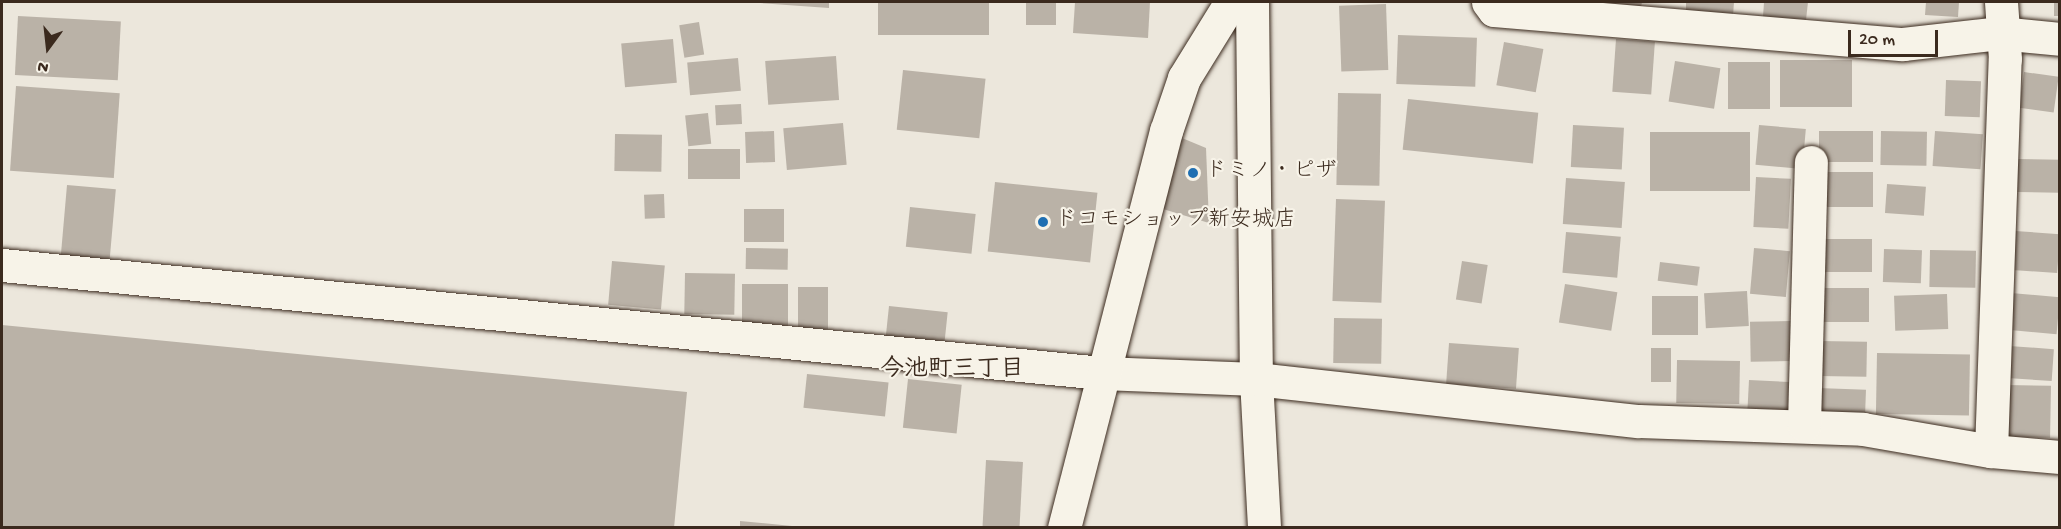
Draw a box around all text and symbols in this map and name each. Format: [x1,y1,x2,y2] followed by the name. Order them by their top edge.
[18,18,78,78] north arrow
[1851,18,1941,56] scale bar
[1859,30,1895,51] text: 20 m
[36,55,51,76] text: N
[1205,160,1337,186] place label: ドミノ・ピザ
[1186,166,1200,180] marker: ドミノ・ピザ
[1055,209,1297,235] place label: ドコモショップ新安城店
[1036,215,1050,229] marker: ドコモショップ新安城店
[880,357,1024,385] district label: 今池町三丁目

